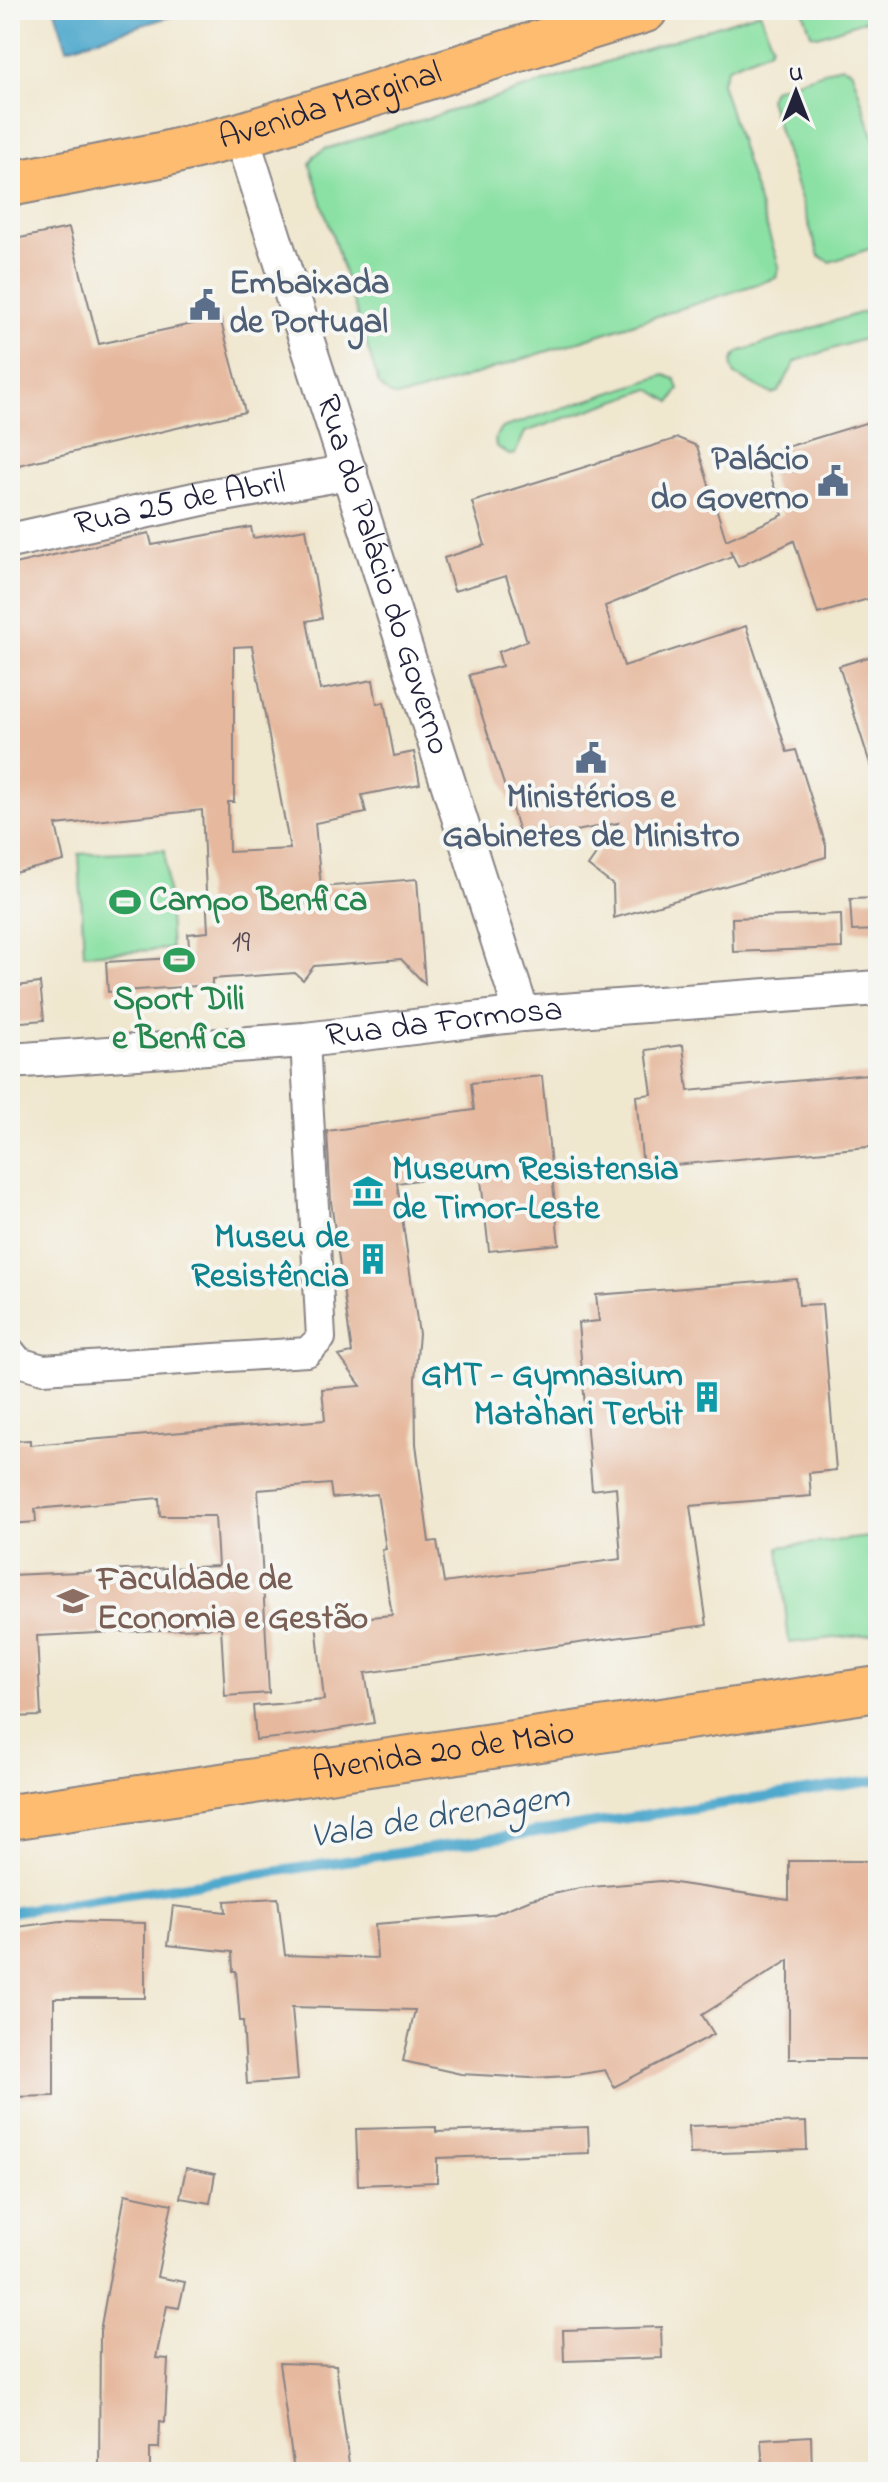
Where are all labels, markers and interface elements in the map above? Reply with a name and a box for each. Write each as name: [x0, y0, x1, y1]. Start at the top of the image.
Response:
street label: Avenida Marginal: [214, 49, 448, 164]
north arrow: [756, 52, 836, 132]
text: U: [789, 59, 803, 91]
place label: Embaixada de Portugal: [229, 260, 389, 350]
public building icon: Embaixada de Portugal: [188, 288, 222, 322]
street label: Rua do Palácio do Governo: [301, 389, 463, 761]
place label: Palácio do Governo: [650, 436, 809, 525]
street label: Rua 25 de Abril: [70, 459, 289, 551]
public building icon: Palácio do Governo: [816, 464, 850, 498]
public building icon: Ministérios e Gabinetes de Ministro: [574, 741, 608, 775]
place label: Ministérios e Gabinetes de Ministro: [442, 774, 740, 863]
place label: Campo Benfica: [149, 877, 367, 927]
sports icon: Campo Benfica: [108, 885, 142, 919]
house number: 19: [232, 922, 250, 966]
sports icon: Sport Dili e Benfica: [162, 943, 196, 977]
place label: Sport Dili e Benfica: [112, 976, 246, 1065]
street label: Rua da Formosa: [323, 986, 564, 1062]
place label: Museum Resistensia de Timor-Leste: [392, 1146, 679, 1235]
museum icon: Museum Resistensia de Timor-Leste: [351, 1174, 385, 1208]
place label: Museu de Resistência: [191, 1214, 350, 1303]
building icon: Museu de Resistência: [356, 1242, 390, 1276]
place label: GMT - Gymnasium Matahari Terbit: [421, 1352, 684, 1441]
building icon: GMT - Gymnasium Matahari Terbit: [690, 1380, 724, 1414]
place label: Faculdade de Economia e Gestão: [95, 1556, 368, 1645]
school or university icon: Faculdade de Economia e Gestão: [56, 1584, 90, 1618]
street label: Avenida 20 de Maio: [309, 1709, 578, 1797]
water label: Vala de drenagem: [307, 1771, 574, 1865]

